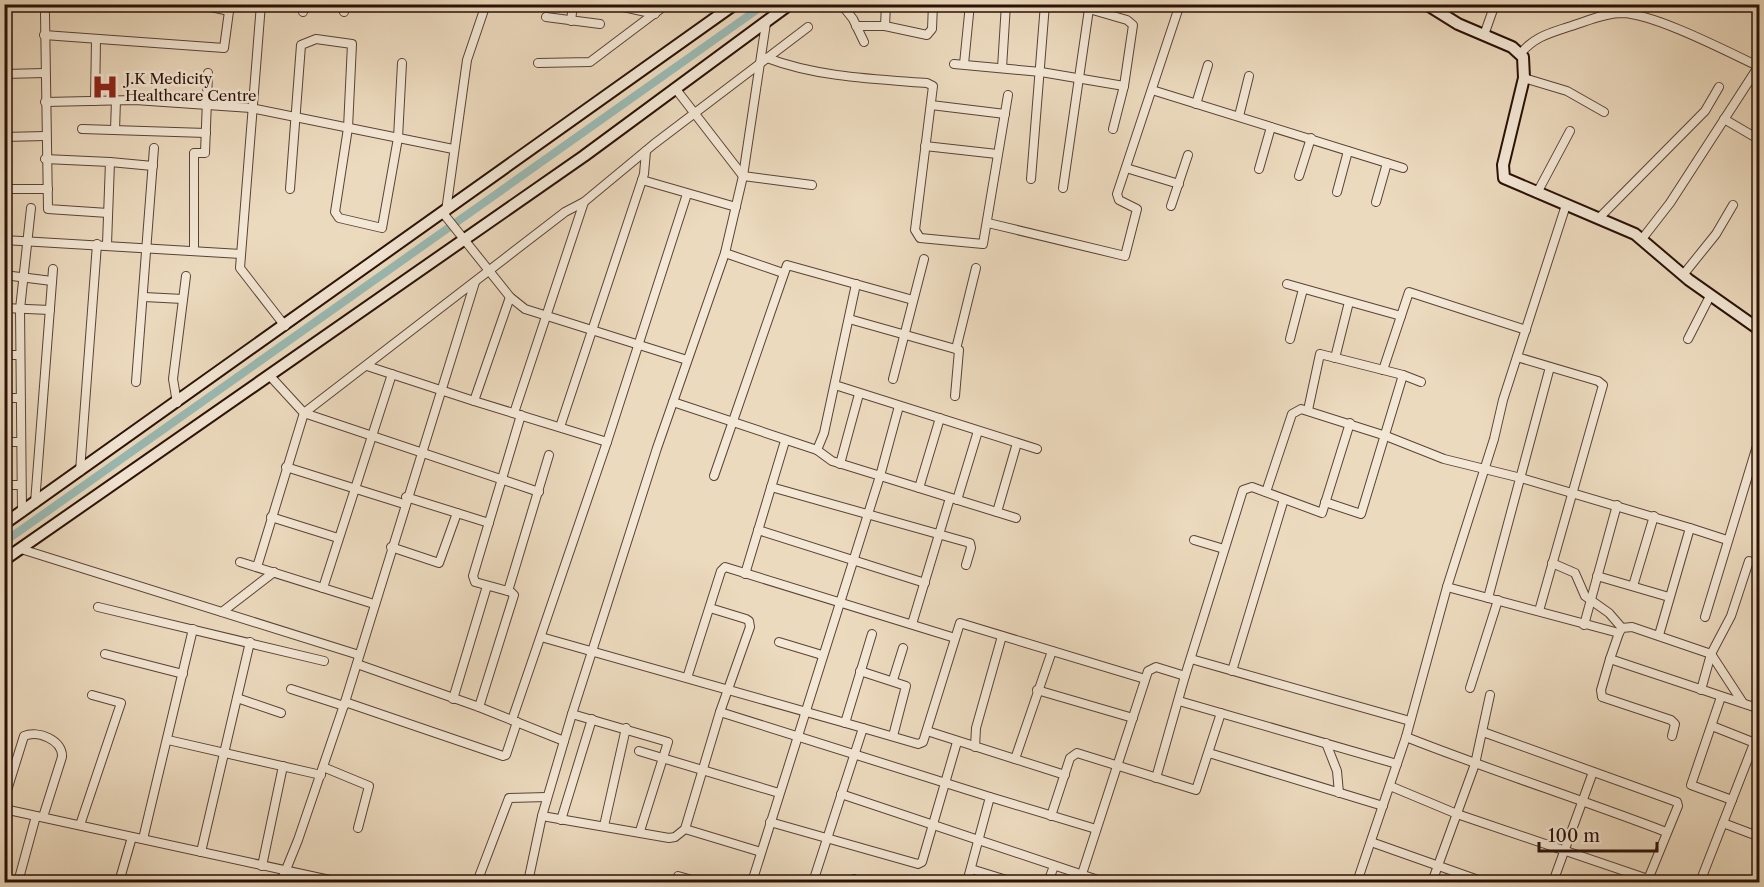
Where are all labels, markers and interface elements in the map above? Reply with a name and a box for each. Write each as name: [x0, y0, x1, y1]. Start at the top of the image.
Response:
place label: J.K Medicity Healthcare Centre: [123, 69, 256, 105]
hospital icon: J.K Medicity Healthcare Centre: [90, 72, 120, 102]
scale bar: [1539, 815, 1658, 853]
text: 100 m: [1548, 825, 1600, 847]

